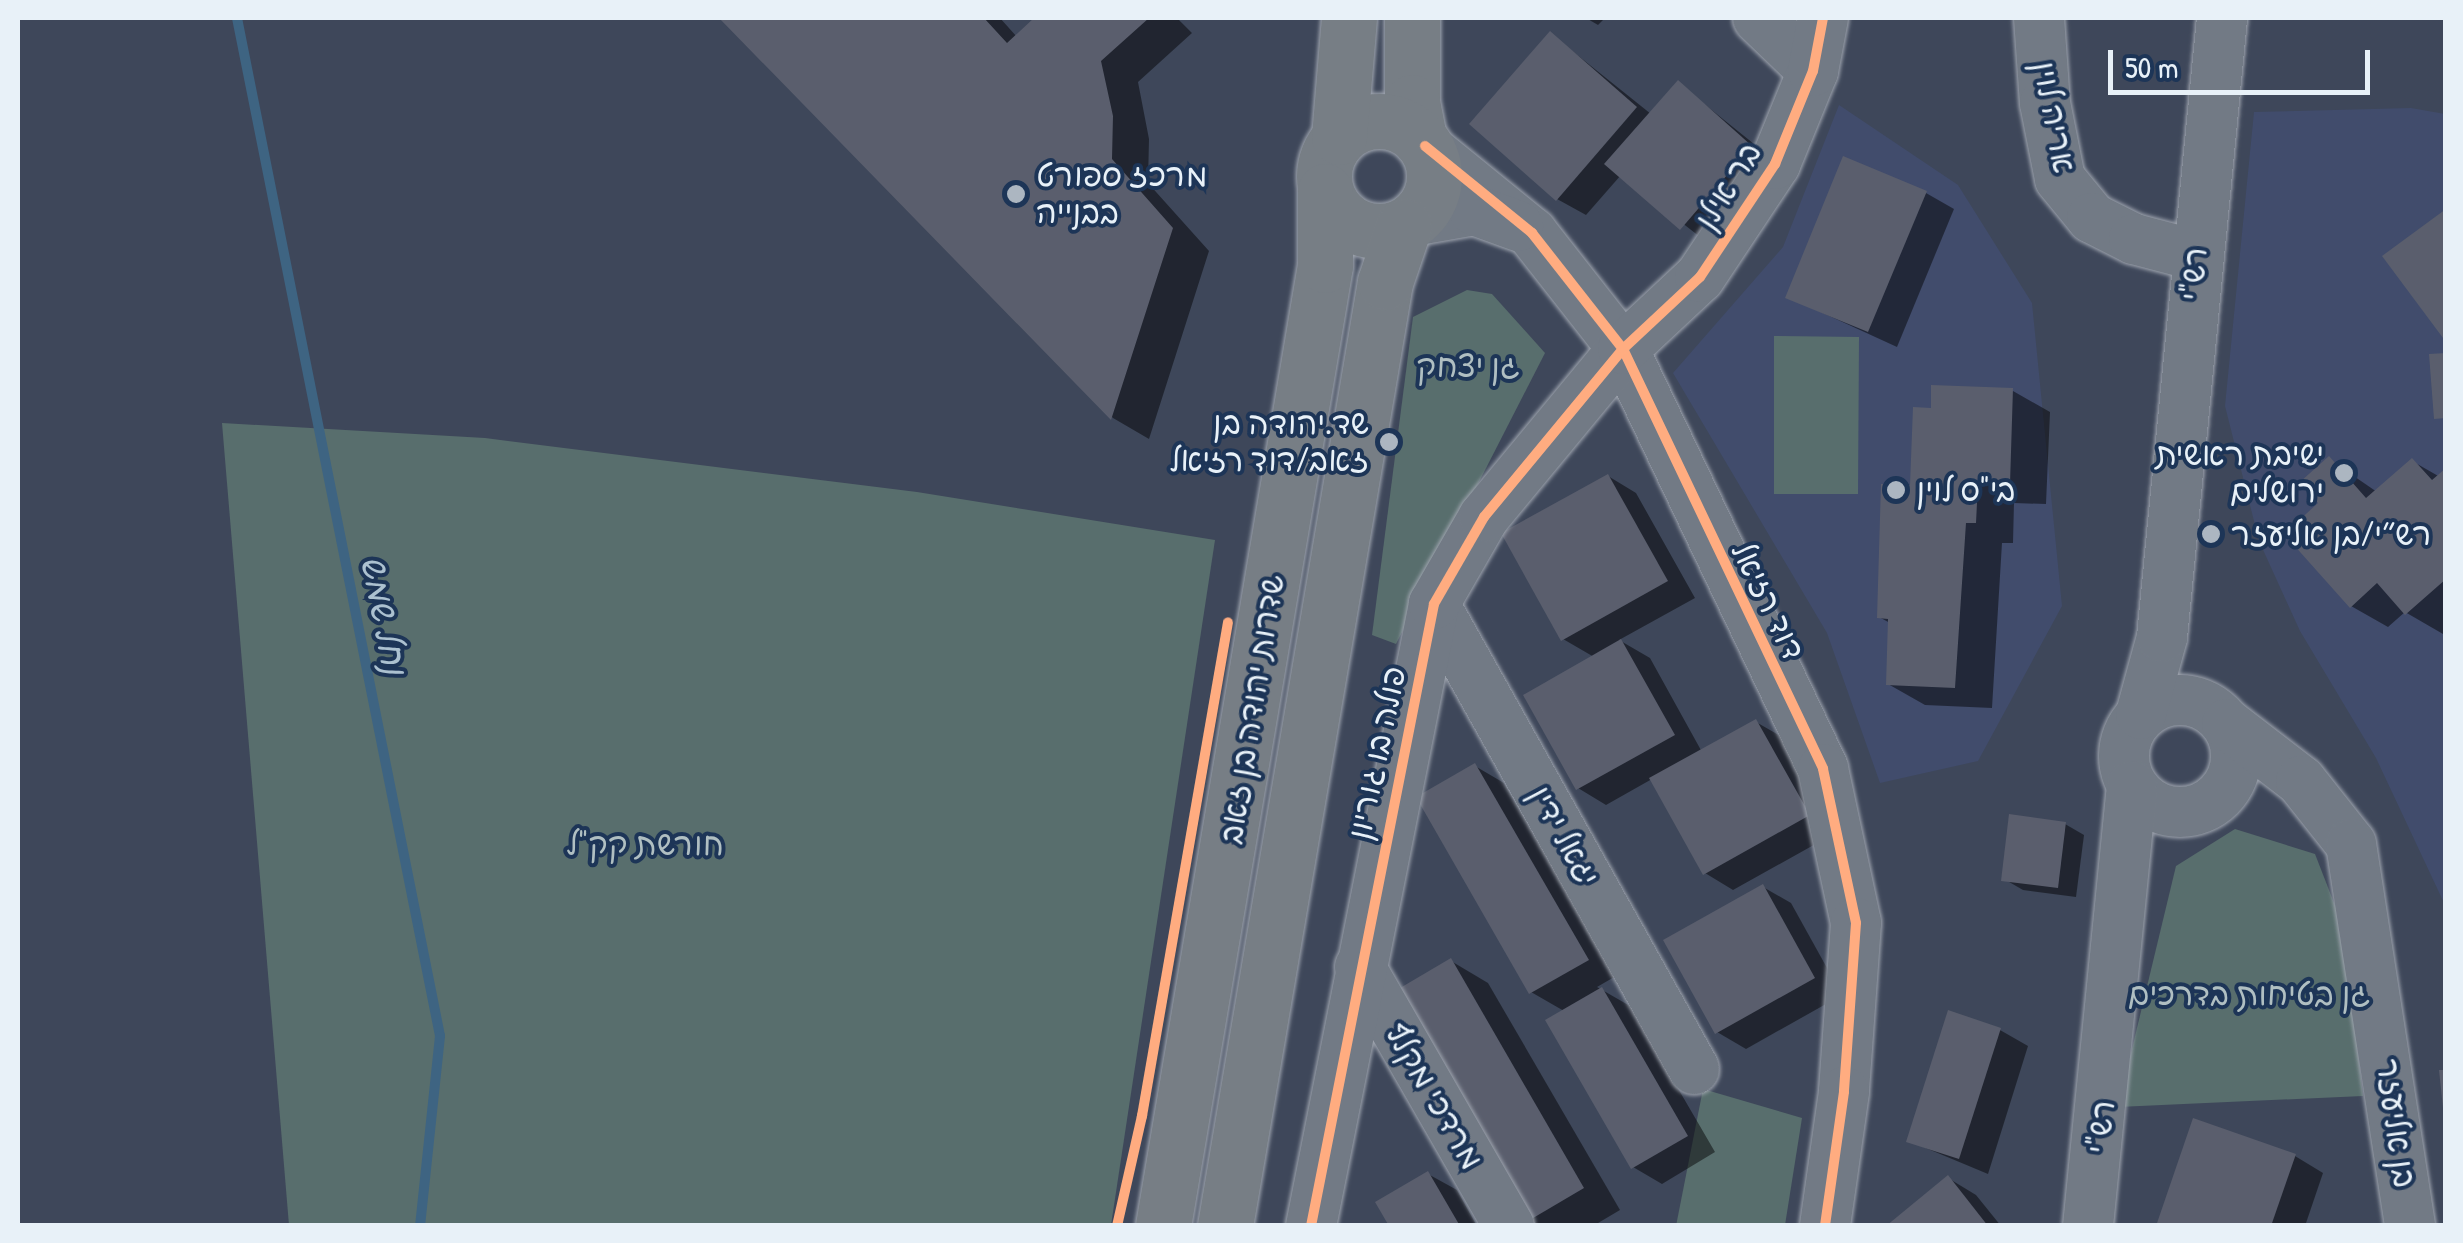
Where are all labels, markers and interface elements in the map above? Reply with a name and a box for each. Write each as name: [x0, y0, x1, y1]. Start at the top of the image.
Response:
scale bar: [2113, 30, 2376, 92]
text: 50 m: [2125, 47, 2178, 87]
street label: אריה לוין: [2024, 58, 2084, 176]
street label: בר אילן: [1686, 135, 1770, 237]
place label: מרכז ספורט בבנייה: [1036, 157, 1208, 232]
marker: מרכז ספורט בבנייה: [1005, 183, 1027, 205]
street label: רש"י: [2173, 246, 2215, 302]
park label: גן יצחק: [1416, 347, 1520, 385]
place label: שד.יהודה בן זאב/דוד רזיאל: [1169, 405, 1369, 480]
marker: שד.יהודה בן זאב/דוד רזיאל: [1378, 431, 1400, 453]
place label: ישיבת ראשית ירושלים: [2156, 436, 2324, 511]
marker: ישיבת ראשית ירושלים: [2333, 462, 2355, 484]
place label: בי"ס לוין: [1916, 471, 2015, 509]
marker: בי"ס לוין: [1885, 479, 1907, 501]
place label: רש״י/בן אליעזר: [2231, 515, 2431, 553]
marker: רש״י/בן אליעזר: [2200, 523, 2222, 545]
street label: דוד רזיאל: [1723, 536, 1813, 666]
water label: נחל שמש: [352, 552, 416, 678]
street label: שדרות יהודה בן זאב: [1212, 572, 1292, 846]
street label: פולה בו גוריון: [1340, 663, 1414, 843]
street label: יגאל ידין: [1521, 779, 1607, 893]
park label: חורשת קק"ל: [566, 825, 724, 863]
park label: גן בטיחות בדרכים: [2128, 975, 2370, 1013]
street label: מרדכי מקלף: [1377, 1016, 1491, 1176]
street label: בן אליעזר: [2368, 1056, 2424, 1190]
street label: רש"י: [2079, 1098, 2123, 1156]

